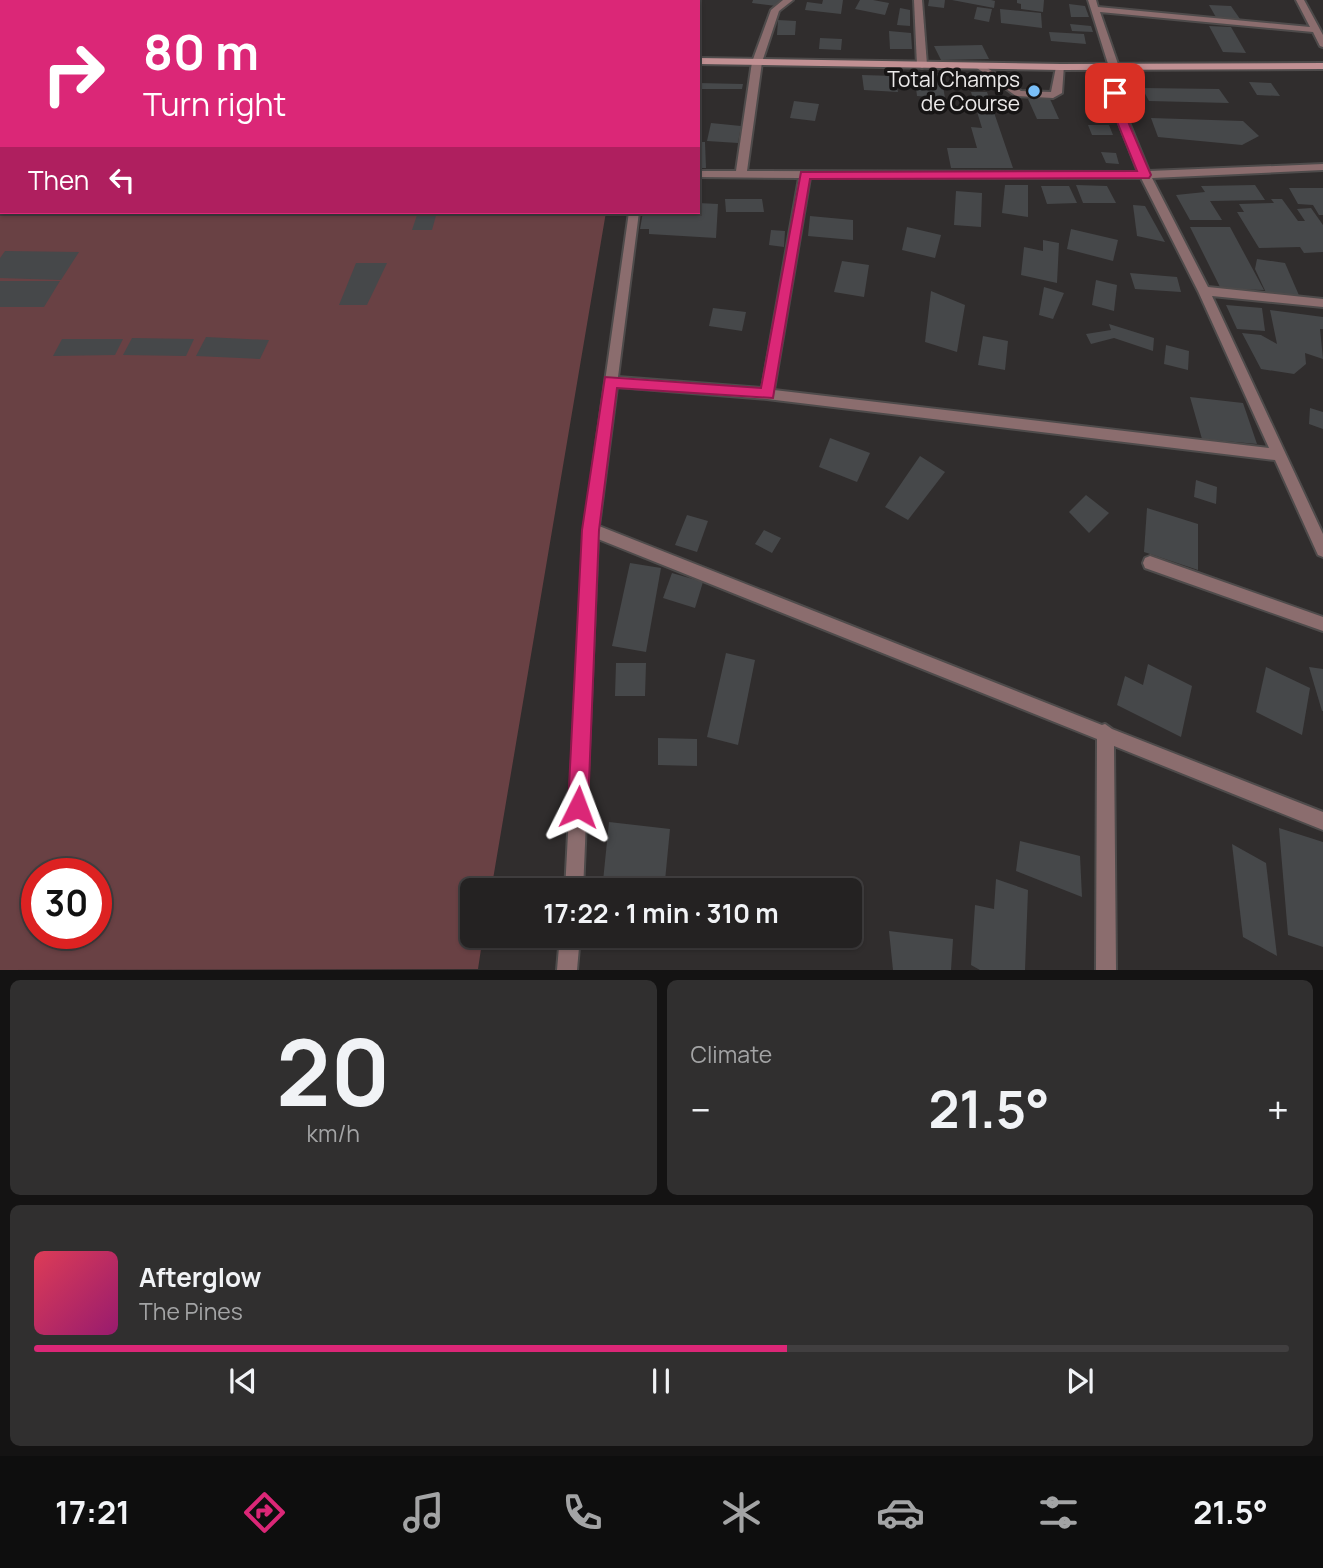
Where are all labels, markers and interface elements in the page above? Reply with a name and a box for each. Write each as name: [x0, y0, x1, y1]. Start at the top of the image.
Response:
text: 80 m: [143, 18, 259, 85]
icon: right: [28, 28, 119, 119]
pin: [1085, 63, 1145, 123]
place label: Total Champs de Course: [887, 65, 1020, 117]
icon: arrive: [1096, 74, 1134, 112]
text: Turn right: [143, 82, 286, 126]
marker: Total Champs de Course: [1026, 83, 1042, 99]
icon: left: [103, 161, 141, 199]
text: Then: [28, 162, 89, 198]
position arrow: [541, 770, 615, 844]
speed limit sign: 30: [21, 858, 112, 949]
text: 17:22 · 1 min · 310 m: [543, 895, 779, 931]
text: 20: [276, 1009, 390, 1133]
text: Climate: [691, 1038, 772, 1070]
text: 21.5°: [928, 1073, 1050, 1144]
text: −: [691, 1083, 711, 1135]
text: +: [1267, 1083, 1289, 1135]
text: km/h: [307, 1117, 360, 1149]
text: Afterglow: [139, 1259, 261, 1295]
text: The Pines: [139, 1295, 243, 1327]
icon: previous: [224, 1362, 262, 1400]
icon: pause: [642, 1362, 680, 1400]
icon: next: [1061, 1362, 1099, 1400]
icon: directions: [240, 1488, 289, 1537]
icon: music: [399, 1488, 448, 1537]
icon: phone: [558, 1488, 607, 1537]
icon: climate: [717, 1488, 766, 1537]
icon: car: [876, 1488, 925, 1537]
icon: filters: [1034, 1488, 1083, 1537]
text: 17:21: [55, 1490, 130, 1534]
text: 21.5°: [1193, 1490, 1268, 1534]

